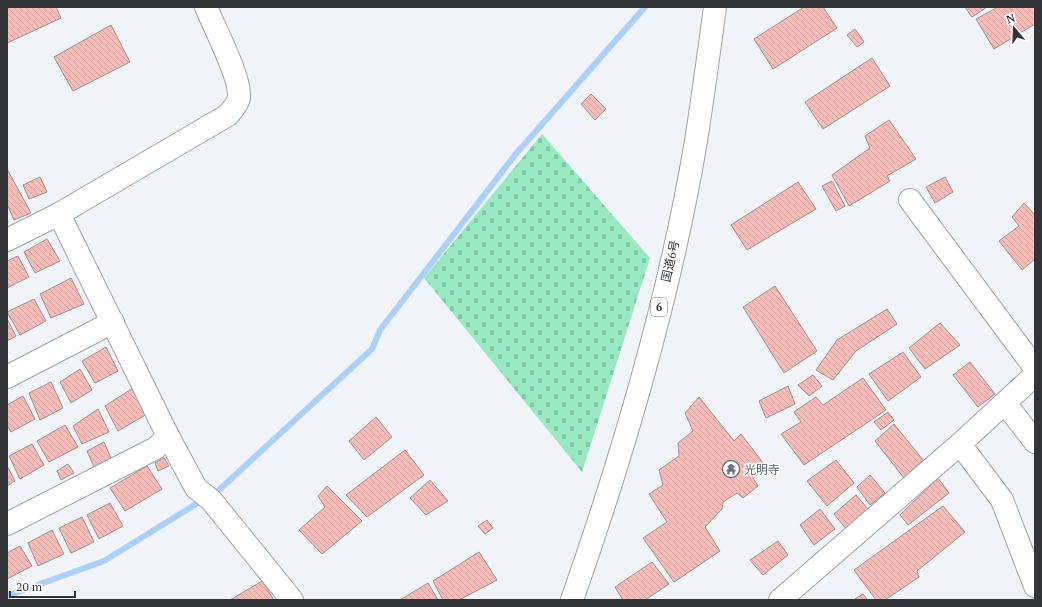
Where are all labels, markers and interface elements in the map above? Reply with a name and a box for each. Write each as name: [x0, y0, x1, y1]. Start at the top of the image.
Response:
north arrow: [994, 8, 1034, 48]
text: N: [1005, 10, 1018, 27]
street label: 国道6号: [658, 239, 682, 283]
road number: 6: [651, 298, 667, 316]
temple icon: 光明寺: [721, 459, 741, 479]
place label: 光明寺: [744, 462, 780, 477]
scale bar: [10, 573, 75, 599]
text: 20 m: [16, 579, 43, 594]

